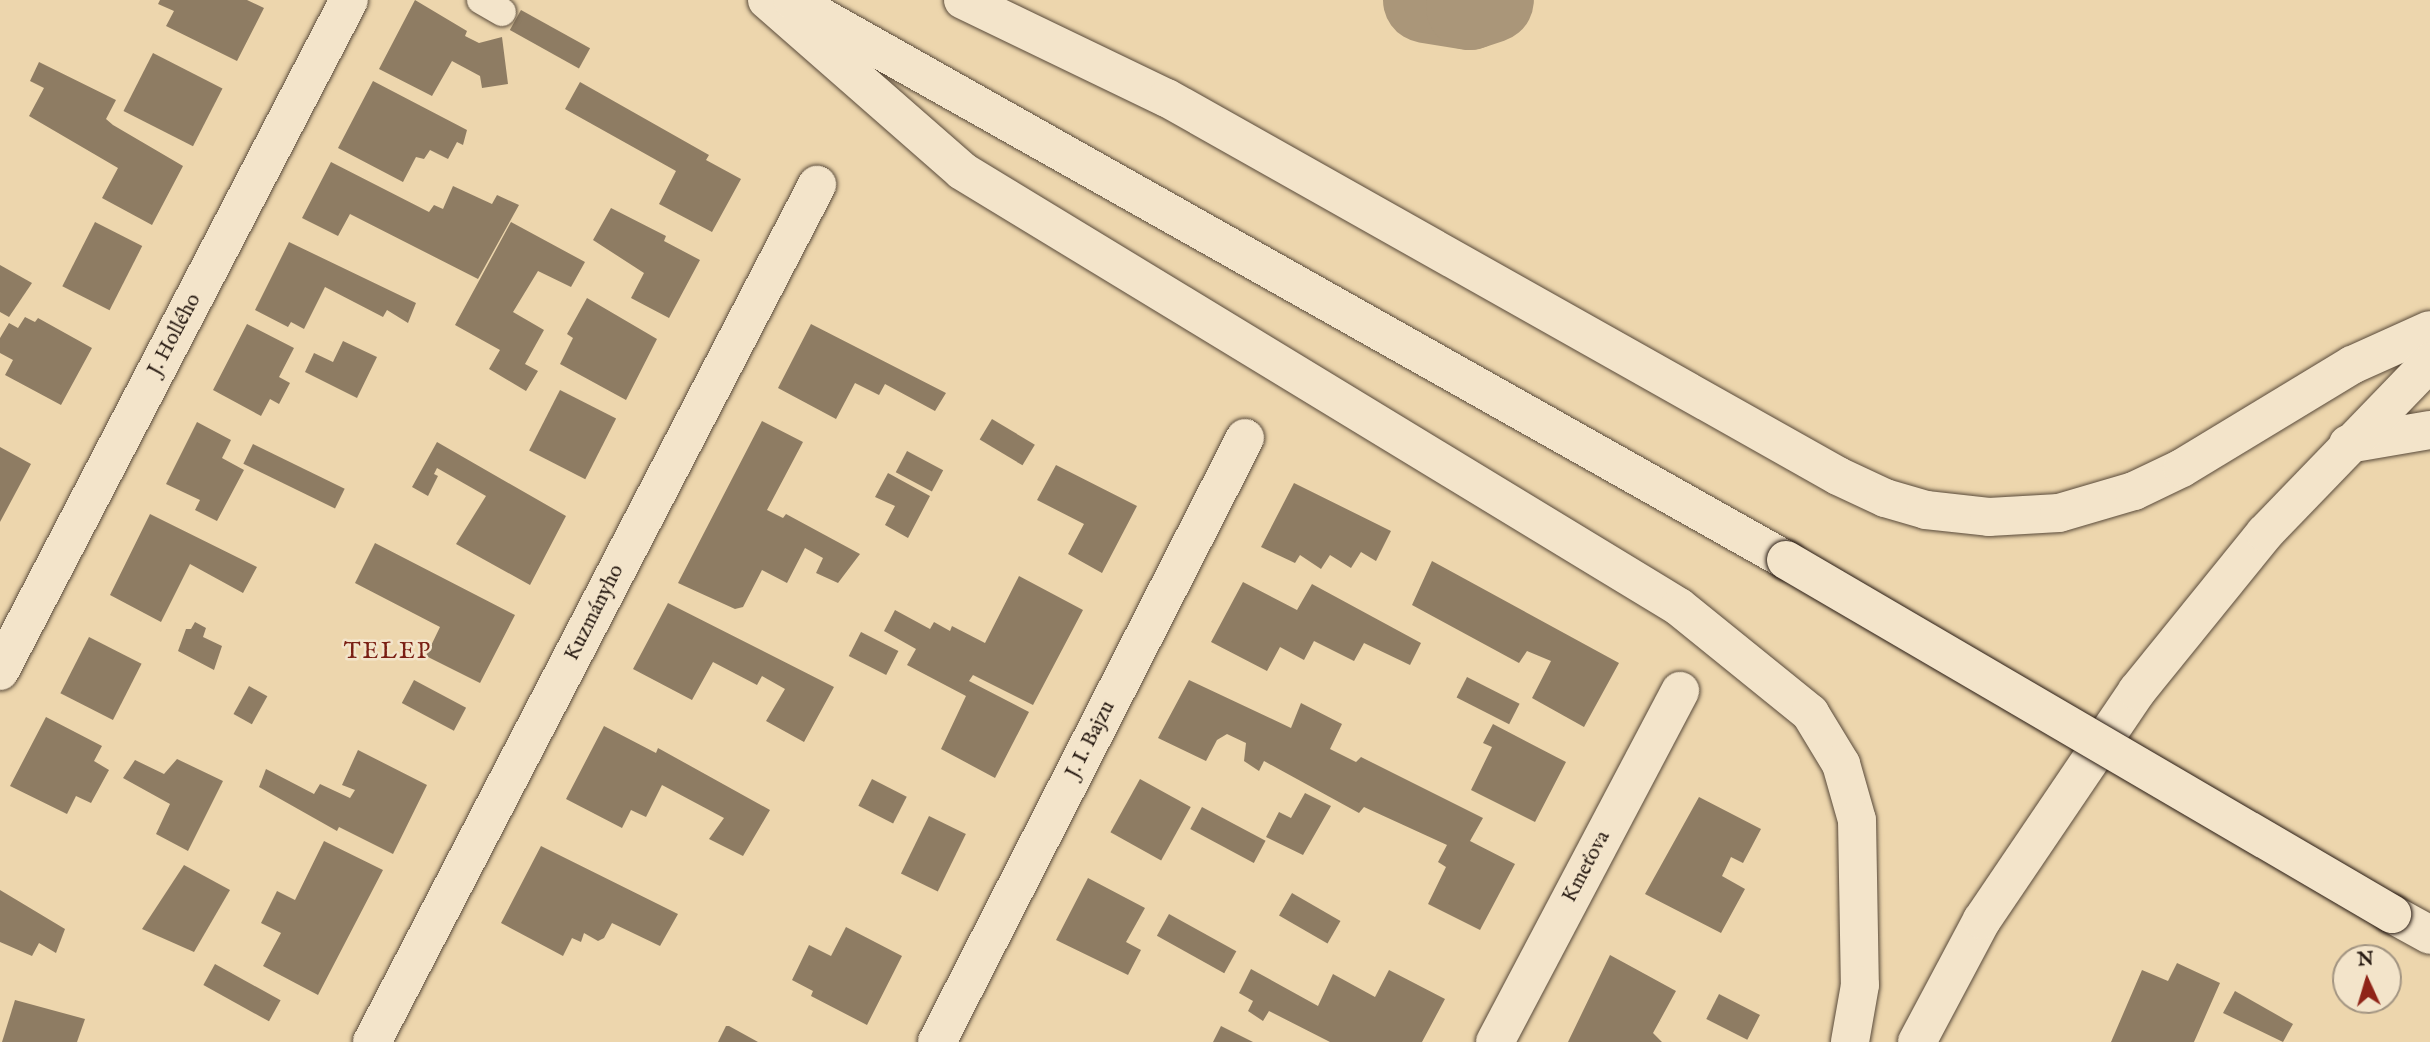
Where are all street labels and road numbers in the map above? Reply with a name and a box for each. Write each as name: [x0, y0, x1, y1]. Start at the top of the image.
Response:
street label: J. Hollého: [143, 290, 207, 380]
street label: Kuzmányho: [560, 561, 630, 665]
street label: J. I. Bajzu: [1061, 697, 1121, 783]
street label: Kmeťova: [1558, 827, 1616, 907]

